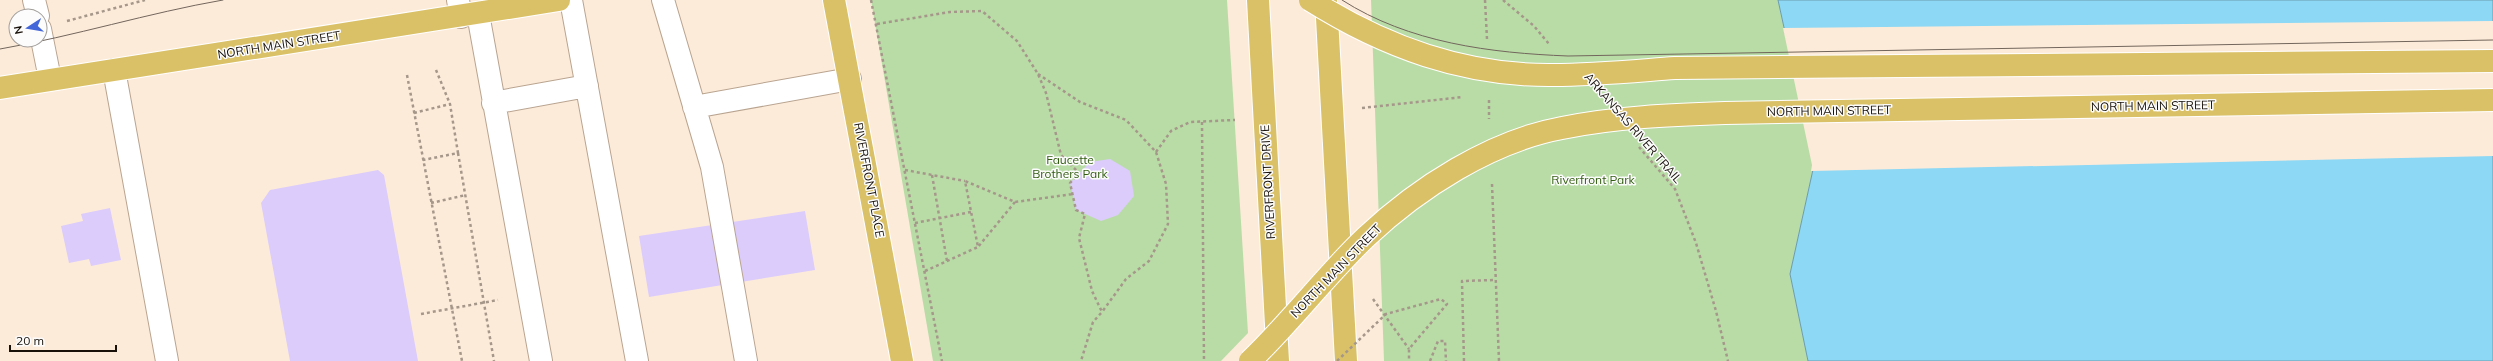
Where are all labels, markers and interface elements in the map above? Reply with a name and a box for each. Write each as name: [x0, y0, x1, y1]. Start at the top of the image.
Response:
north arrow: [8, 8, 48, 48]
text: N: [11, 25, 26, 36]
street label: NORTH MAIN STREET: [216, 27, 342, 62]
street label: ARKANSAS RIVER TRAIL: [1581, 69, 1686, 186]
street label: NORTH MAIN STREET: [2091, 97, 2216, 114]
street label: NORTH MAIN STREET: [1767, 102, 1892, 119]
street label: RIVERFRONT PLACE: [851, 121, 888, 239]
street label: RIVERFRONT DRIVE: [1257, 124, 1278, 240]
park label: Faucette Brothers Park: [1032, 152, 1109, 181]
park label: Riverfront Park: [1551, 172, 1636, 187]
street label: NORTH MAIN STREET: [1287, 220, 1385, 321]
scale bar: [10, 327, 116, 353]
text: 20 m: [16, 333, 44, 348]

